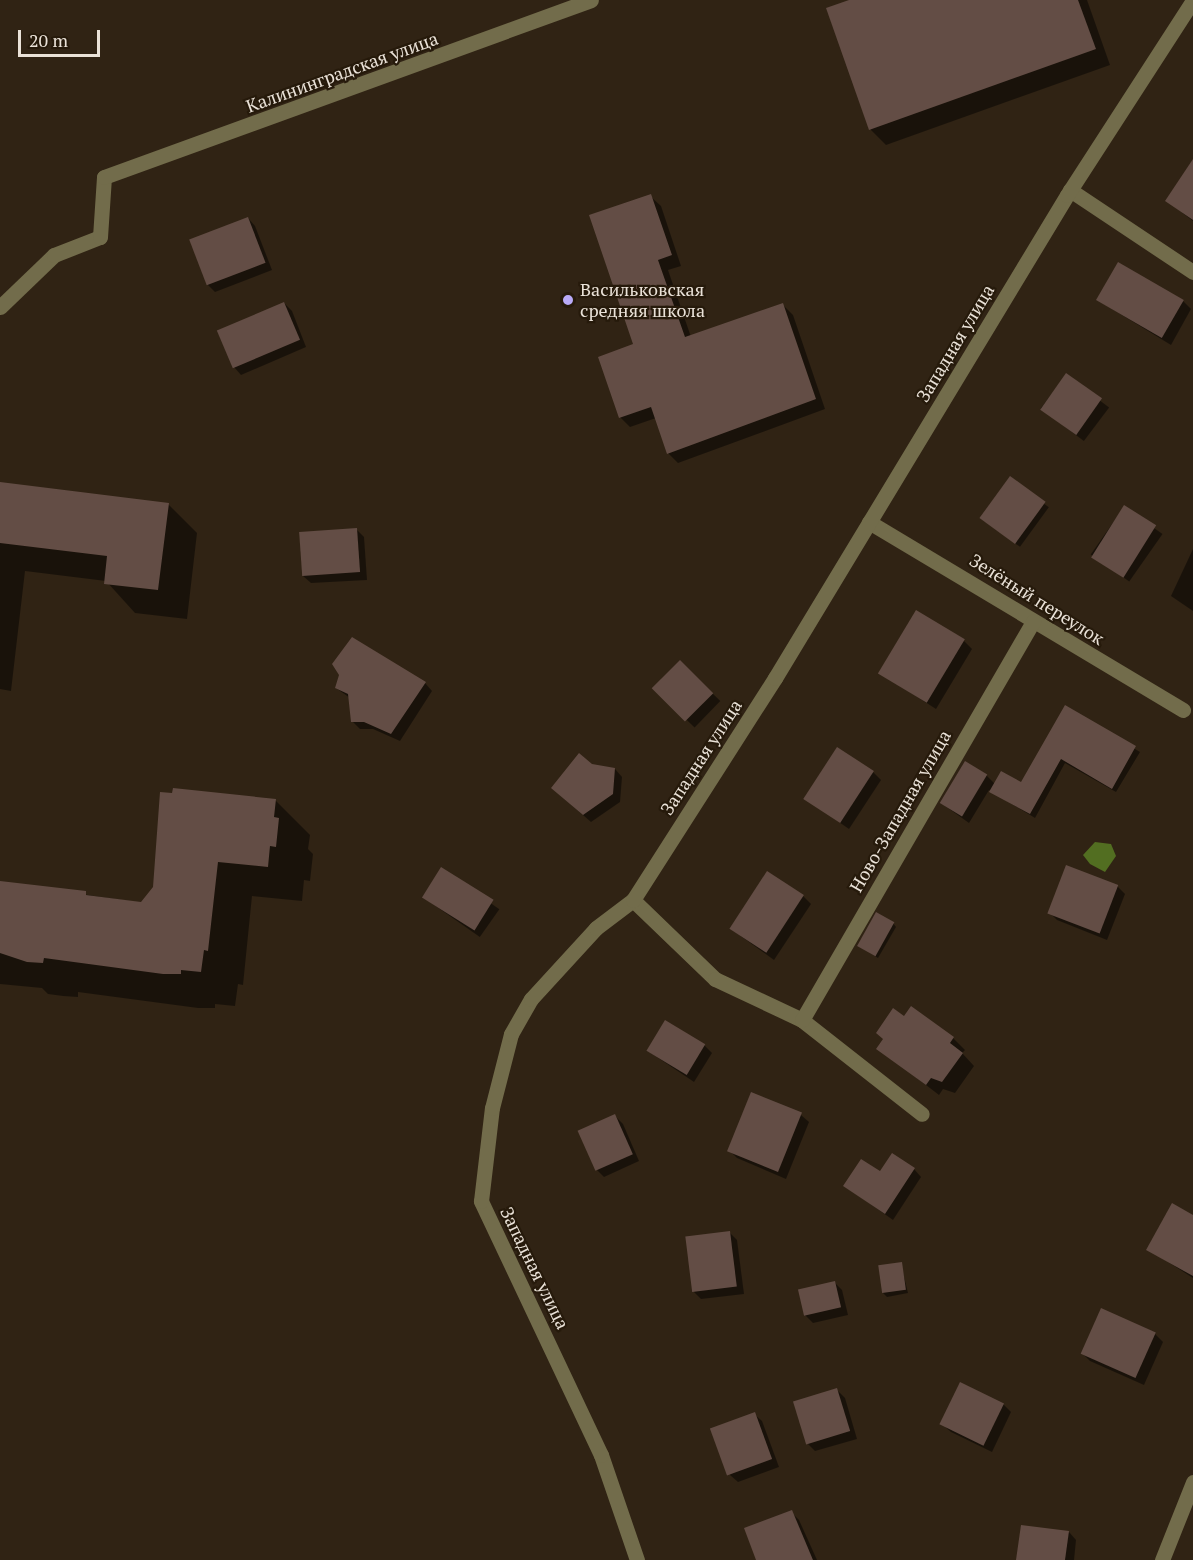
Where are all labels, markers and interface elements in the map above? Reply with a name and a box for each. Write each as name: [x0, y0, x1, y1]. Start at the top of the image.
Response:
scale bar: [21, 18, 104, 56]
street label: Калининградская улица: [243, 27, 441, 117]
text: 20 m: [29, 28, 68, 52]
place label: Васильковская средняя школа: [580, 279, 705, 322]
street label: Западная улица: [911, 280, 999, 406]
marker: Васильковская средняя школа: [561, 293, 575, 307]
street label: Зелёный переулок: [966, 549, 1108, 649]
street label: Западная улица: [656, 695, 746, 819]
street label: Ново-Западная улица: [845, 726, 955, 896]
street label: Западная улица: [496, 1203, 574, 1333]

